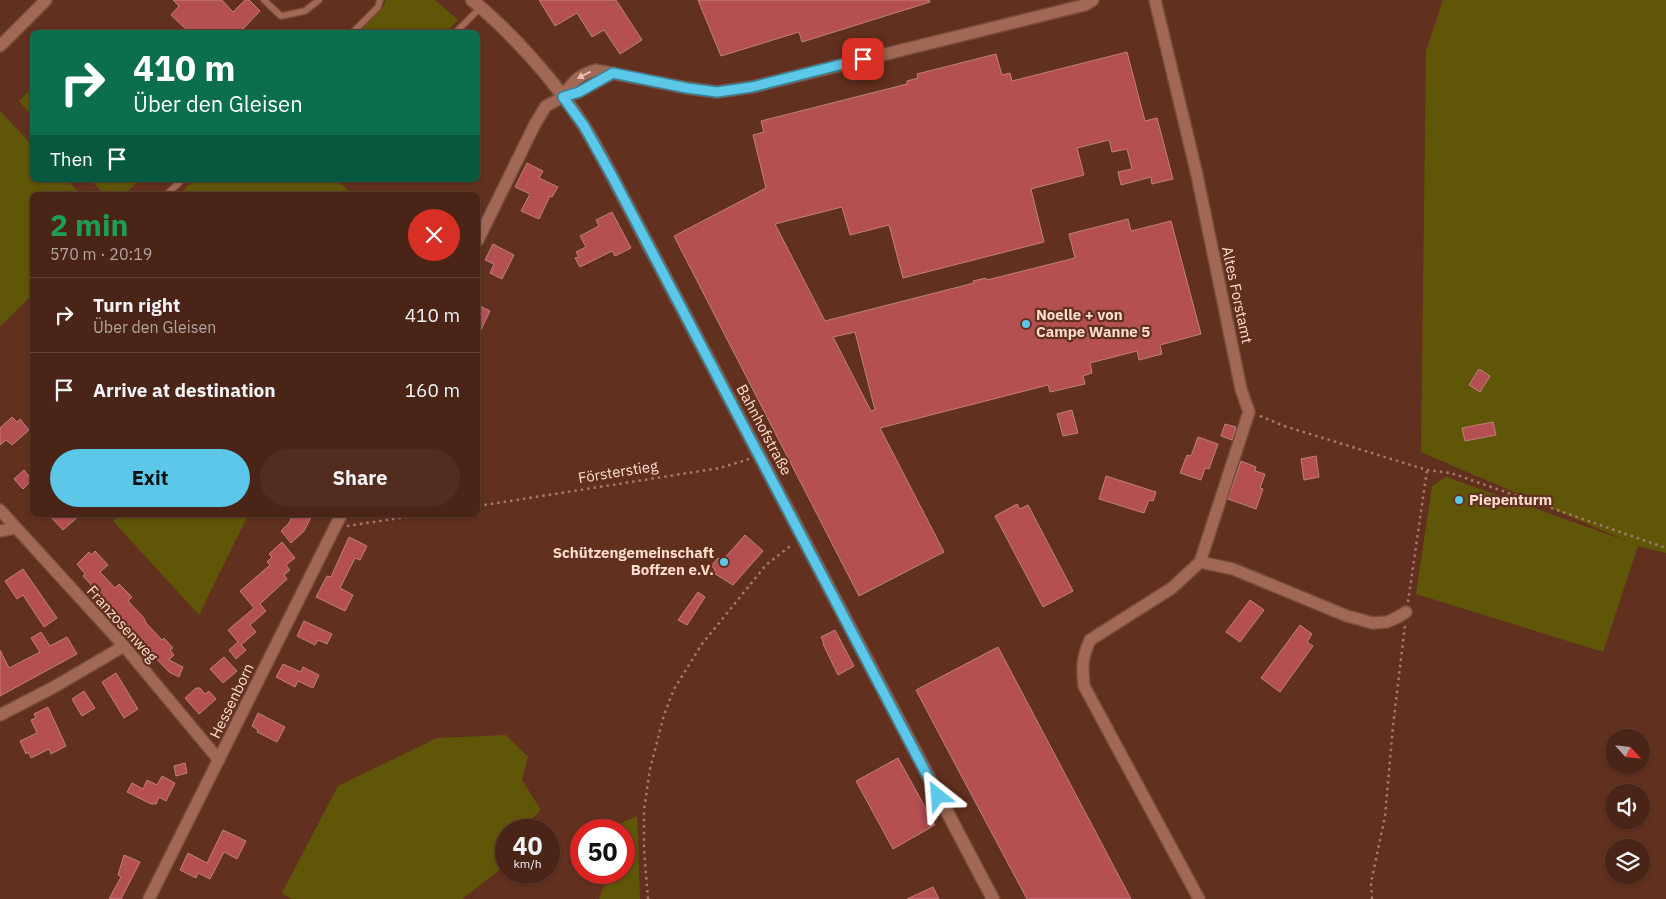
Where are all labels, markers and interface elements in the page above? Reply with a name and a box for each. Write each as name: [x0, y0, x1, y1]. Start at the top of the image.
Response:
pin: [842, 38, 884, 80]
text: 410 m: [133, 45, 236, 91]
icon: arrive: [849, 45, 877, 73]
icon: right: [50, 50, 115, 115]
one-way arrow: [576, 71, 591, 79]
text: Über den Gleisen: [133, 89, 303, 118]
icon: arrive: [103, 145, 131, 173]
text: Then: [50, 147, 93, 171]
text: 2 min: [50, 205, 128, 244]
button: close: [408, 209, 460, 261]
text: 570 m · 20:19: [50, 244, 152, 264]
street label: Altes Forstamt: [1218, 245, 1257, 345]
text: Turn right: [93, 293, 180, 317]
icon: right: [50, 301, 78, 329]
text: 410 m: [405, 303, 460, 327]
place label: Noelle + von Campe Wanne 5: [1036, 305, 1150, 341]
text: Über den Gleisen: [93, 317, 216, 337]
marker: Noelle + von Campe Wanne 5: [1020, 318, 1032, 330]
icon: arrive: [50, 376, 78, 404]
text: Arrive at destination: [93, 378, 276, 402]
text: 160 m: [405, 378, 460, 402]
street label: Bahnhofstraße: [733, 381, 796, 479]
button: Exit: [50, 449, 250, 507]
button: Share: [260, 449, 460, 507]
street label: Försterstieg: [577, 456, 659, 487]
place label: Piepenturm: [1469, 490, 1552, 509]
marker: Piepenturm: [1453, 494, 1465, 506]
place label: Schützengemeinschaft Boffzen e.V.: [553, 543, 714, 579]
marker: Schützengemeinschaft Boffzen e.V.: [718, 556, 730, 568]
street label: Franzosenweg: [83, 581, 162, 666]
street label: Hessenborn: [205, 660, 258, 741]
north arrow: [1605, 729, 1650, 774]
map controls: [1605, 729, 1650, 884]
position arrow: [911, 769, 963, 821]
button: sound: [1605, 784, 1650, 829]
speed limit sign: 50: [570, 819, 635, 884]
text: 40: [512, 829, 543, 862]
button: layers: [1605, 839, 1650, 884]
text: km/h: [513, 856, 542, 871]

